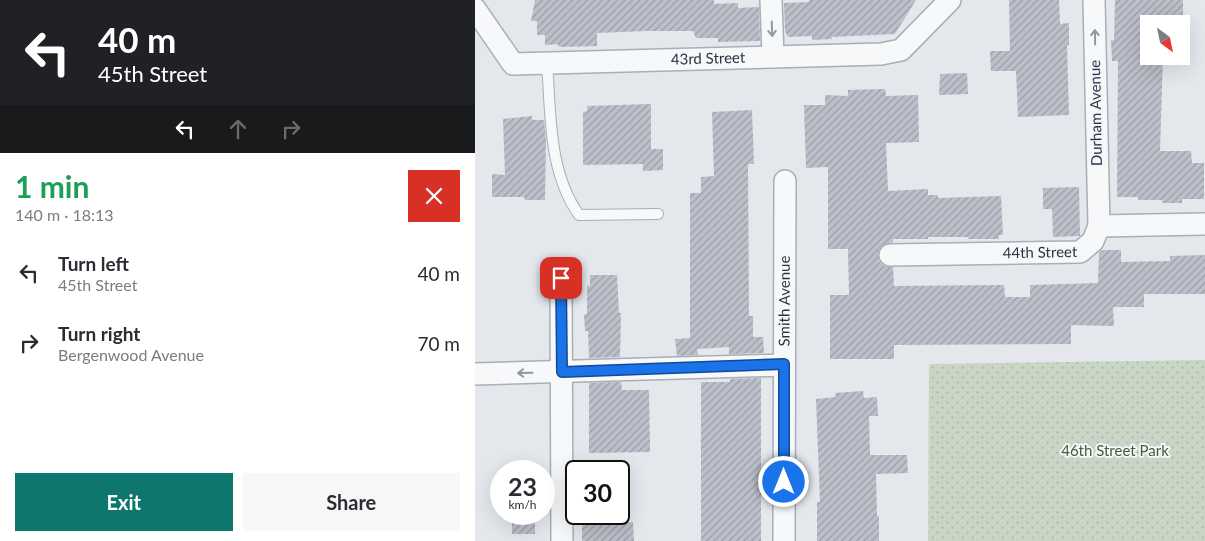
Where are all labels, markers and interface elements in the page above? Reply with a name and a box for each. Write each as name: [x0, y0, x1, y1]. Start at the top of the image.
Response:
north arrow: [1140, 15, 1190, 65]
map controls: [1140, 15, 1190, 65]
text: 40 m: [98, 18, 176, 60]
icon: left: [15, 20, 80, 85]
one-way arrow: [767, 20, 777, 36]
one-way arrow: [1090, 29, 1099, 45]
street label: 43rd Street: [671, 48, 746, 68]
text: 45th Street: [98, 60, 207, 87]
street label: Durham Avenue: [1085, 60, 1105, 166]
icon: left: [171, 115, 199, 143]
icon: ahead: [224, 115, 252, 143]
icon: right: [277, 115, 305, 143]
text: 1 min: [15, 168, 89, 204]
button: close: [408, 170, 460, 222]
text: 140 m · 18:13: [15, 205, 114, 224]
street label: 44th Street: [1003, 242, 1078, 261]
text: Turn left: [58, 252, 129, 275]
street label: Smith Avenue: [775, 256, 793, 346]
pin: [540, 257, 582, 299]
icon: left: [15, 259, 43, 287]
text: 40 m: [417, 262, 460, 285]
icon: arrive: [547, 264, 575, 292]
text: 45th Street: [58, 275, 137, 294]
text: Turn right: [58, 322, 140, 345]
icon: right: [15, 329, 43, 357]
text: 70 m: [417, 332, 460, 355]
text: Bergenwood Avenue: [58, 345, 204, 364]
one-way arrow: [517, 368, 533, 377]
park label: 46th Street Park: [1061, 441, 1169, 459]
position arrow: [757, 455, 809, 507]
speed limit sign: 30: [565, 460, 630, 525]
text: 23: [508, 471, 537, 501]
button: Exit: [15, 473, 233, 531]
button: Share: [243, 473, 460, 531]
text: km/h: [508, 497, 537, 512]

